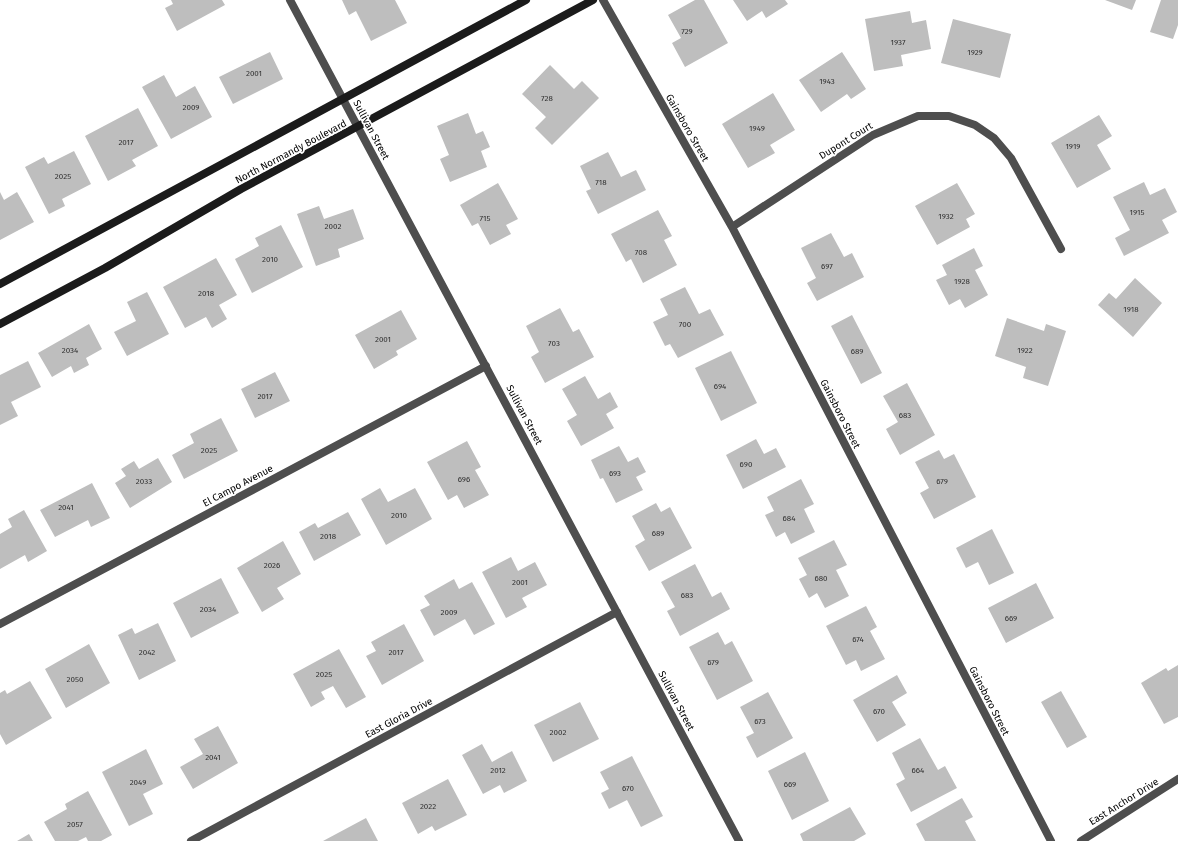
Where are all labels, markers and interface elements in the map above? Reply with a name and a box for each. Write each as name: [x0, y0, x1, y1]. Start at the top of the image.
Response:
house number: 729: [681, 27, 693, 36]
house number: 1937: [890, 38, 906, 47]
house number: 1929: [967, 48, 983, 57]
house number: 2001: [246, 69, 262, 78]
house number: 1943: [819, 77, 835, 86]
street label: Gainsboro Street: [663, 92, 711, 164]
house number: 728: [541, 94, 553, 103]
street label: Sullivan Street: [350, 98, 392, 162]
house number: 2009: [182, 103, 200, 112]
street label: North Normandy Boulevard: [233, 118, 349, 186]
street label: Dupont Court: [817, 120, 875, 162]
house number: 1949: [749, 124, 765, 133]
house number: 2017: [118, 138, 134, 147]
house number: 1919: [1065, 142, 1081, 151]
house number: 2025: [55, 172, 71, 181]
house number: 718: [595, 178, 607, 187]
house number: 1915: [1130, 208, 1144, 217]
house number: 1932: [938, 212, 954, 221]
house number: 715: [480, 214, 490, 223]
house number: 2002: [325, 222, 341, 231]
house number: 708: [635, 248, 648, 257]
house number: 2010: [262, 255, 279, 264]
house number: 697: [821, 262, 833, 271]
house number: 1928: [954, 277, 971, 286]
house number: 2018: [198, 289, 215, 298]
house number: 1918: [1123, 305, 1139, 314]
house number: 700: [679, 320, 692, 329]
house number: 2001: [375, 335, 391, 344]
house number: 703: [548, 339, 560, 348]
house number: 2034: [62, 346, 79, 355]
house number: 1922: [1017, 346, 1033, 355]
house number: 689: [851, 347, 863, 356]
street label: Gainsboro Street: [817, 377, 863, 451]
house number: 694: [714, 382, 727, 391]
street label: Sullivan Street: [503, 383, 545, 447]
house number: 2017: [257, 392, 273, 401]
house number: 683: [899, 411, 911, 420]
house number: 2025: [201, 446, 217, 455]
house number: 690: [740, 460, 753, 469]
street label: El Campo Avenue: [201, 462, 275, 510]
house number: 693: [609, 469, 621, 478]
house number: 696: [458, 475, 470, 484]
house number: 2033: [136, 477, 152, 486]
house number: 679: [936, 477, 948, 486]
house number: 2041: [58, 503, 74, 512]
house number: 2010: [391, 511, 408, 520]
house number: 684: [783, 514, 796, 523]
house number: 689: [652, 529, 664, 538]
house number: 2018: [320, 532, 337, 541]
house number: 2026: [264, 561, 280, 570]
house number: 680: [814, 574, 828, 583]
house number: 2001: [512, 578, 528, 587]
house number: 683: [681, 591, 693, 600]
house number: 2034: [200, 605, 217, 614]
house number: 2009: [440, 608, 458, 617]
house number: 669: [1005, 614, 1017, 623]
house number: 674: [852, 635, 865, 644]
house number: 2042: [139, 648, 155, 657]
house number: 2017: [388, 648, 404, 657]
house number: 679: [707, 658, 719, 667]
street label: Gainsboro Street: [966, 664, 1012, 738]
street label: Sullivan Street: [655, 669, 697, 733]
house number: 2025: [316, 670, 332, 679]
house number: 2050: [67, 675, 84, 684]
street label: East Gloria Drive: [363, 695, 435, 741]
house number: 670: [873, 707, 886, 716]
house number: 673: [754, 717, 766, 726]
house number: 2002: [550, 728, 566, 737]
house number: 2041: [205, 753, 221, 762]
house number: 2012: [490, 766, 506, 775]
house number: 664: [912, 766, 925, 775]
street label: East Anchor Drive: [1087, 776, 1161, 828]
house number: 2049: [130, 778, 146, 787]
house number: 669: [784, 780, 796, 789]
house number: 670: [622, 784, 635, 793]
house number: 2022: [420, 802, 436, 811]
house number: 2057: [67, 820, 83, 829]

